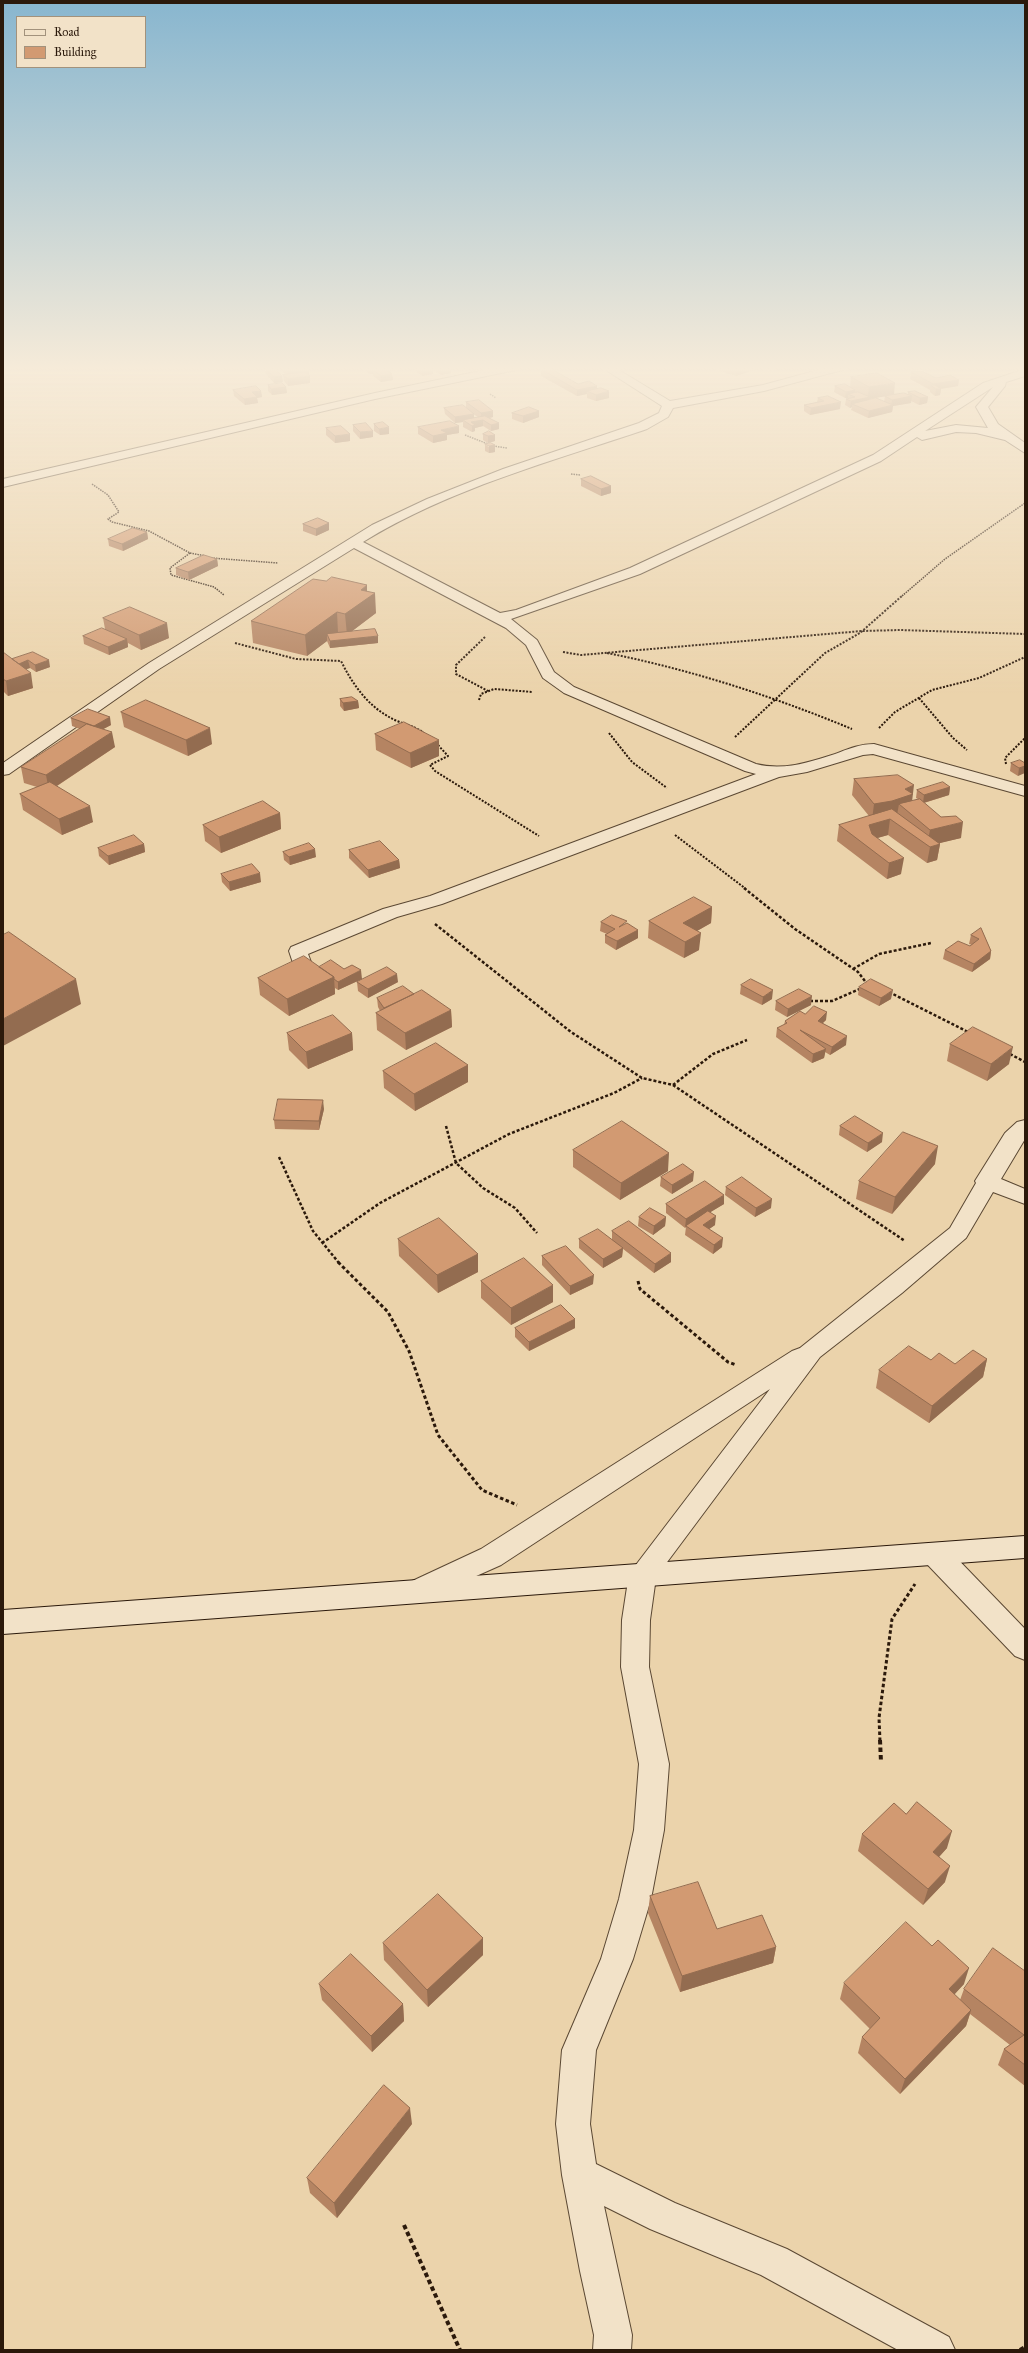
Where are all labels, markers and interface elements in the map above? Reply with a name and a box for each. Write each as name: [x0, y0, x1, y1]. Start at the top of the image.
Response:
legend: [16, 16, 146, 68]
text: Road: [54, 25, 80, 39]
text: Building: [54, 45, 96, 59]

